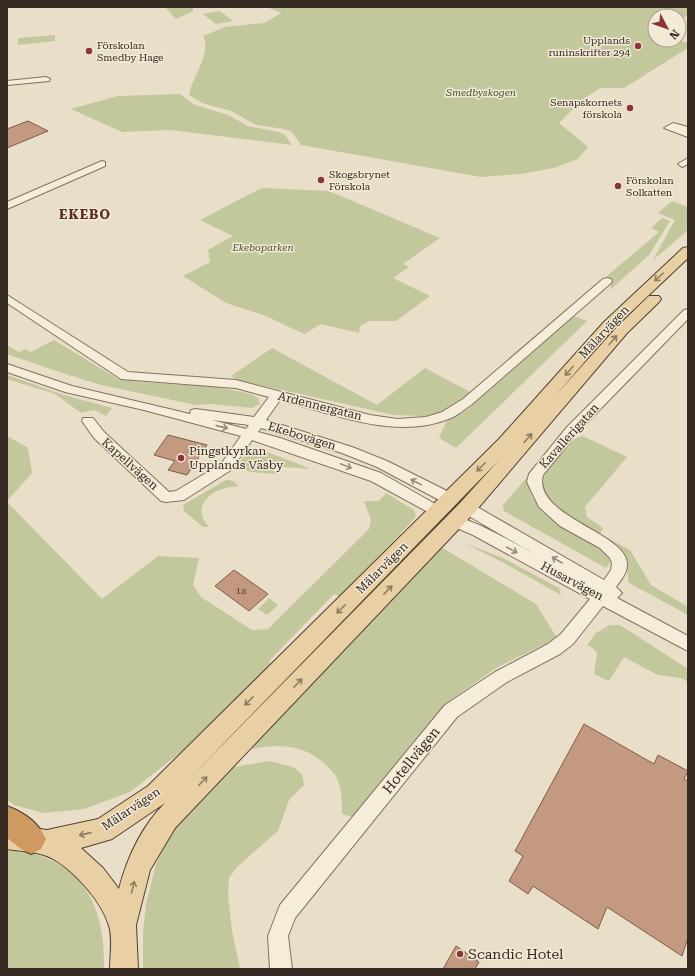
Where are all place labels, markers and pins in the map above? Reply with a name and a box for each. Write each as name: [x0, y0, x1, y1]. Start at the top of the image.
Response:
place label: Upplands runinskrifter 294: [549, 35, 630, 58]
place label: Förskolan Smedby Hage: [97, 40, 164, 63]
marker: Upplands runinskrifter 294: [633, 41, 643, 51]
marker: Förskolan Smedby Hage: [84, 46, 94, 56]
place label: Senapskornets förskola: [550, 97, 623, 120]
marker: Senapskornets förskola: [625, 103, 635, 113]
place label: Skogsbrynet Förskola: [329, 169, 390, 192]
marker: Skogsbrynet Förskola: [316, 175, 326, 185]
place label: Förskolan Solkatten: [626, 175, 674, 198]
marker: Förskolan Solkatten: [613, 181, 623, 191]
place label: Pingstkyrkan Upplands Väsby: [189, 444, 284, 472]
marker: Pingstkyrkan Upplands Väsby: [176, 453, 186, 463]
place label: Scandic Hotel: [468, 946, 564, 962]
marker: Scandic Hotel: [455, 949, 465, 959]

